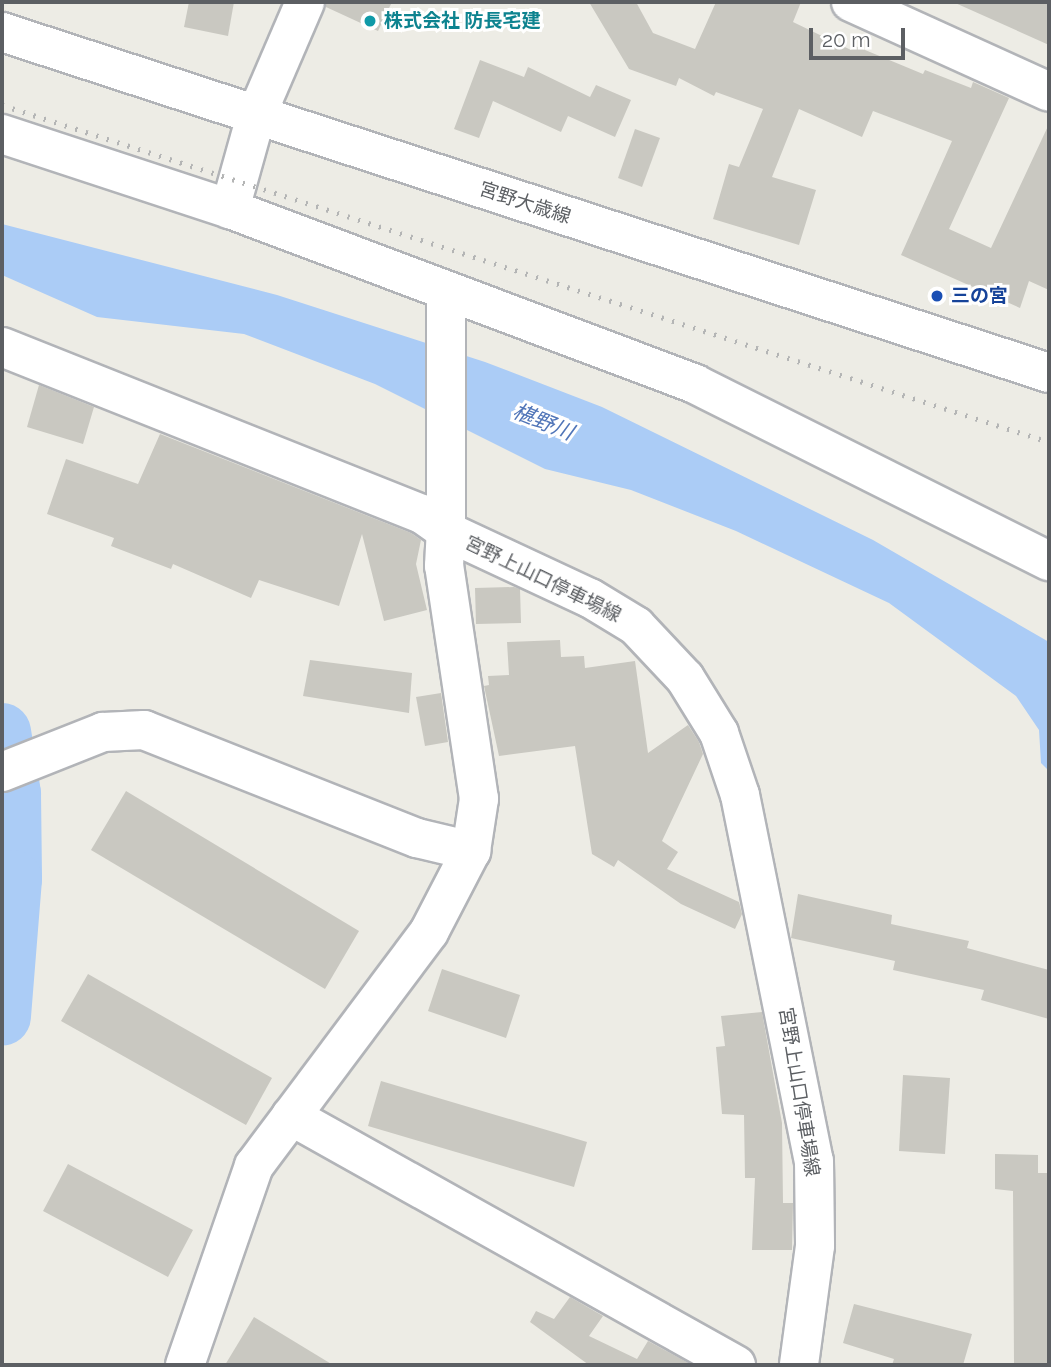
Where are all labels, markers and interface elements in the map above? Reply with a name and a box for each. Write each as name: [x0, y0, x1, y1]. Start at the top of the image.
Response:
place label: 株式会社 防長宅建: [384, 10, 541, 32]
marker: 株式会社 防長宅建: [362, 13, 378, 29]
scale bar: [813, 14, 909, 58]
text: 20 m: [822, 27, 870, 52]
street label: 宮野大歳線: [476, 177, 574, 229]
place label: 三の宮: [951, 285, 1008, 307]
marker: 三の宮: [929, 288, 945, 304]
water label: 椹野川: [509, 399, 577, 445]
street label: 宮野上山口停車場線: [461, 531, 625, 627]
street label: 宮野上山口停車場線: [774, 1006, 824, 1178]

